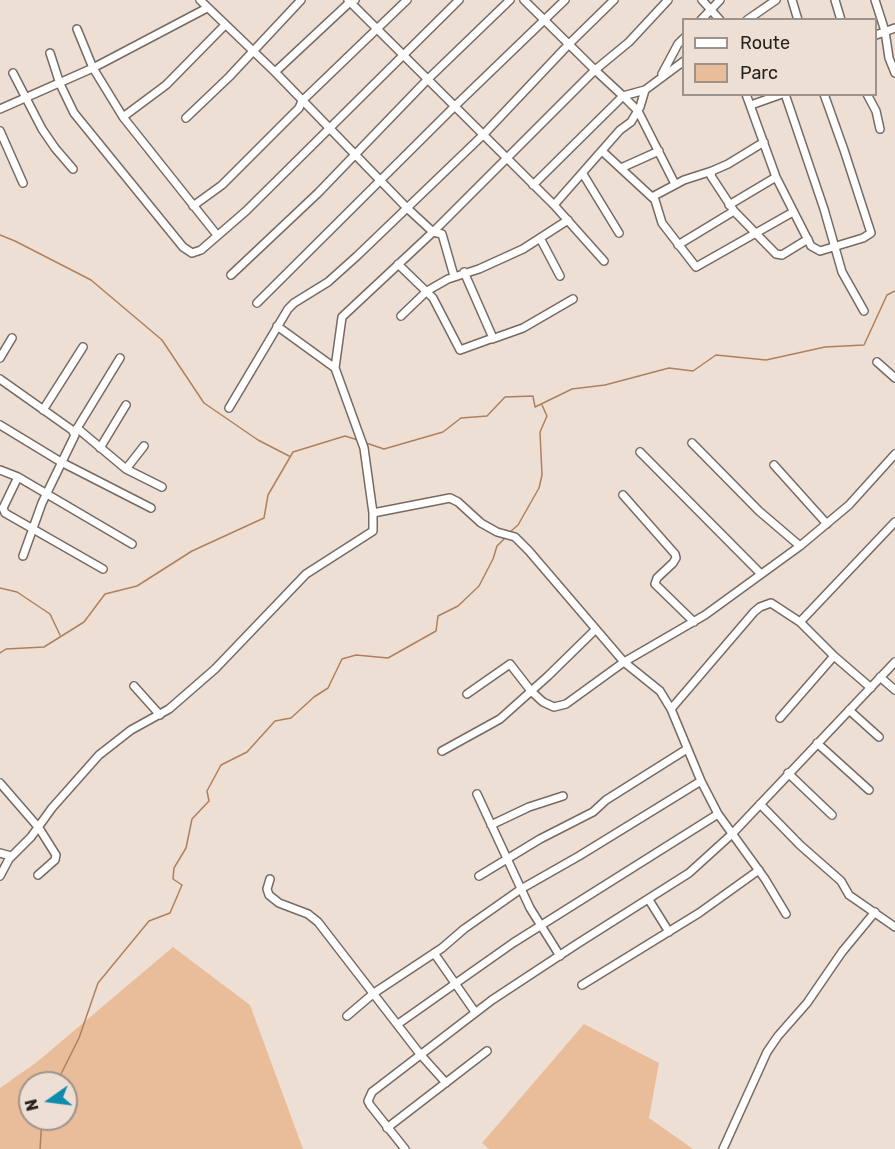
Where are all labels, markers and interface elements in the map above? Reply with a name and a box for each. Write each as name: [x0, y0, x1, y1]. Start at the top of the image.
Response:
legend: [682, 18, 877, 96]
text: Route: [740, 32, 790, 54]
text: Parc: [740, 62, 778, 84]
north arrow: [18, 1071, 78, 1131]
text: N: [21, 1097, 43, 1113]

